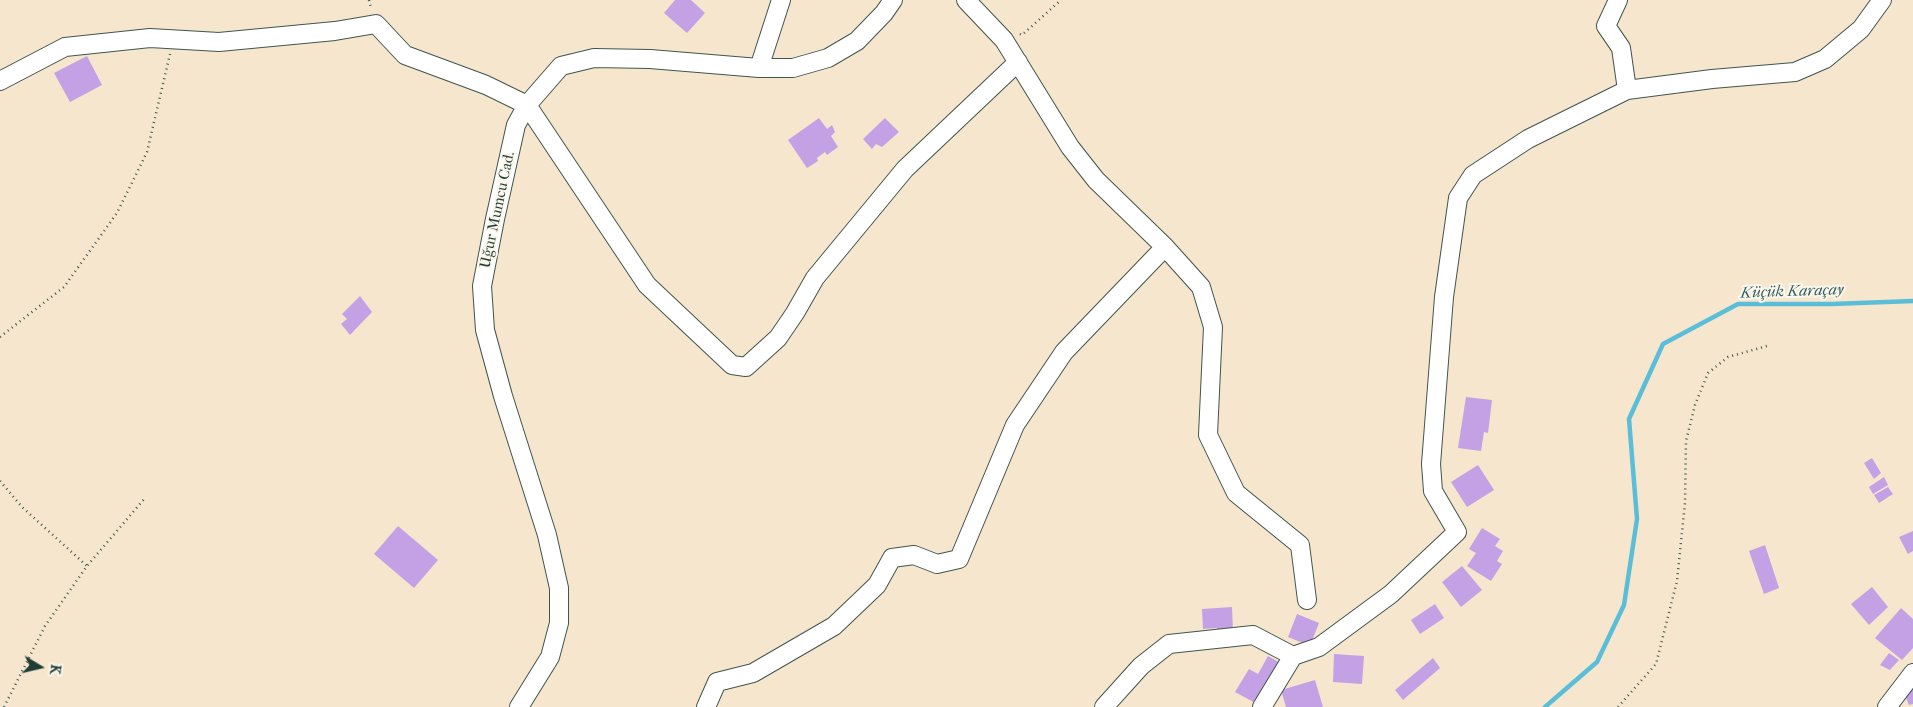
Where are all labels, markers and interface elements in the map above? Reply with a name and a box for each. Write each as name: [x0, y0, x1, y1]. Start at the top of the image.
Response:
street label: Uğur Mumcu Cad.: [477, 150, 519, 270]
water label: Küçük Karaçay: [1740, 281, 1844, 303]
north arrow: [15, 642, 65, 692]
text: K: [46, 663, 65, 676]

